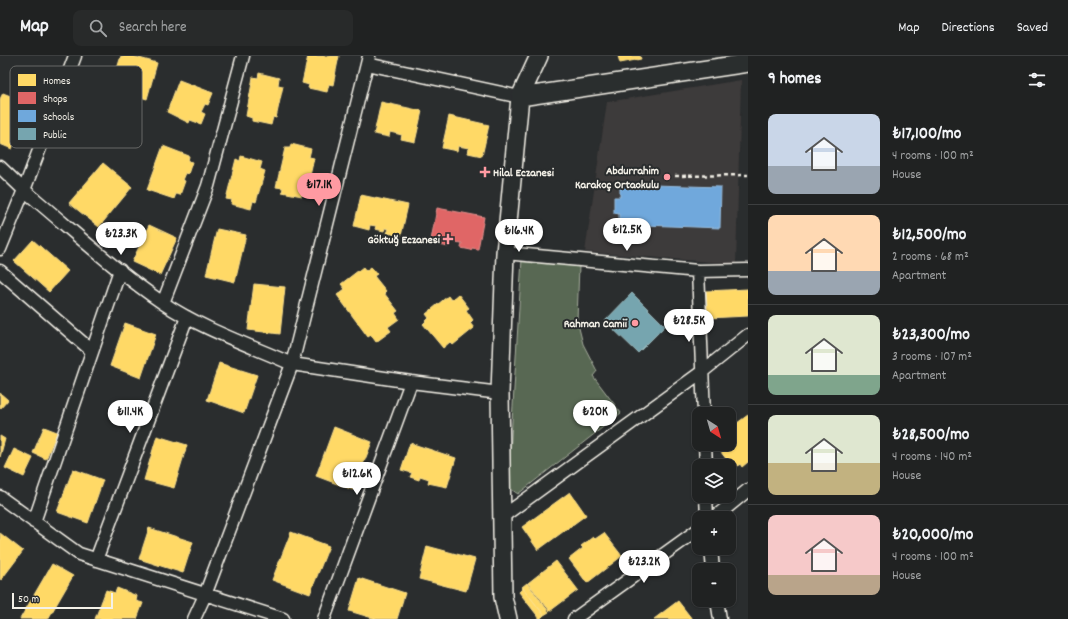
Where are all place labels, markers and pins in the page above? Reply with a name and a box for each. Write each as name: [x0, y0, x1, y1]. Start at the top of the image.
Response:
place label: Abdurrahim Karakoç Ortaokulu: [575, 163, 659, 194]
place label: Hilal Eczanesi: [493, 165, 555, 182]
marker: Hilal Eczanesi: [480, 167, 490, 177]
marker: Abdurrahim Karakoç Ortaokulu: [662, 172, 672, 182]
pin: ₺17.1K: [286, 173, 352, 207]
pin: ₺12.5K: [594, 218, 660, 252]
pin: ₺16.4K: [486, 219, 552, 253]
pin: ₺23.3K: [88, 222, 154, 256]
place label: Göktuğ Eczanesi: [368, 232, 441, 249]
marker: Göktuğ Eczanesi: [443, 234, 453, 244]
pin: ₺28.5K: [656, 309, 722, 343]
place label: Rahman Camii: [564, 316, 628, 333]
marker: Rahman Camii: [630, 318, 640, 328]
pin: ₺11.4K: [97, 400, 163, 434]
pin: ₺20K: [571, 400, 619, 434]
pin: ₺12.6K: [324, 462, 390, 496]
pin: ₺23.2K: [611, 550, 677, 584]

